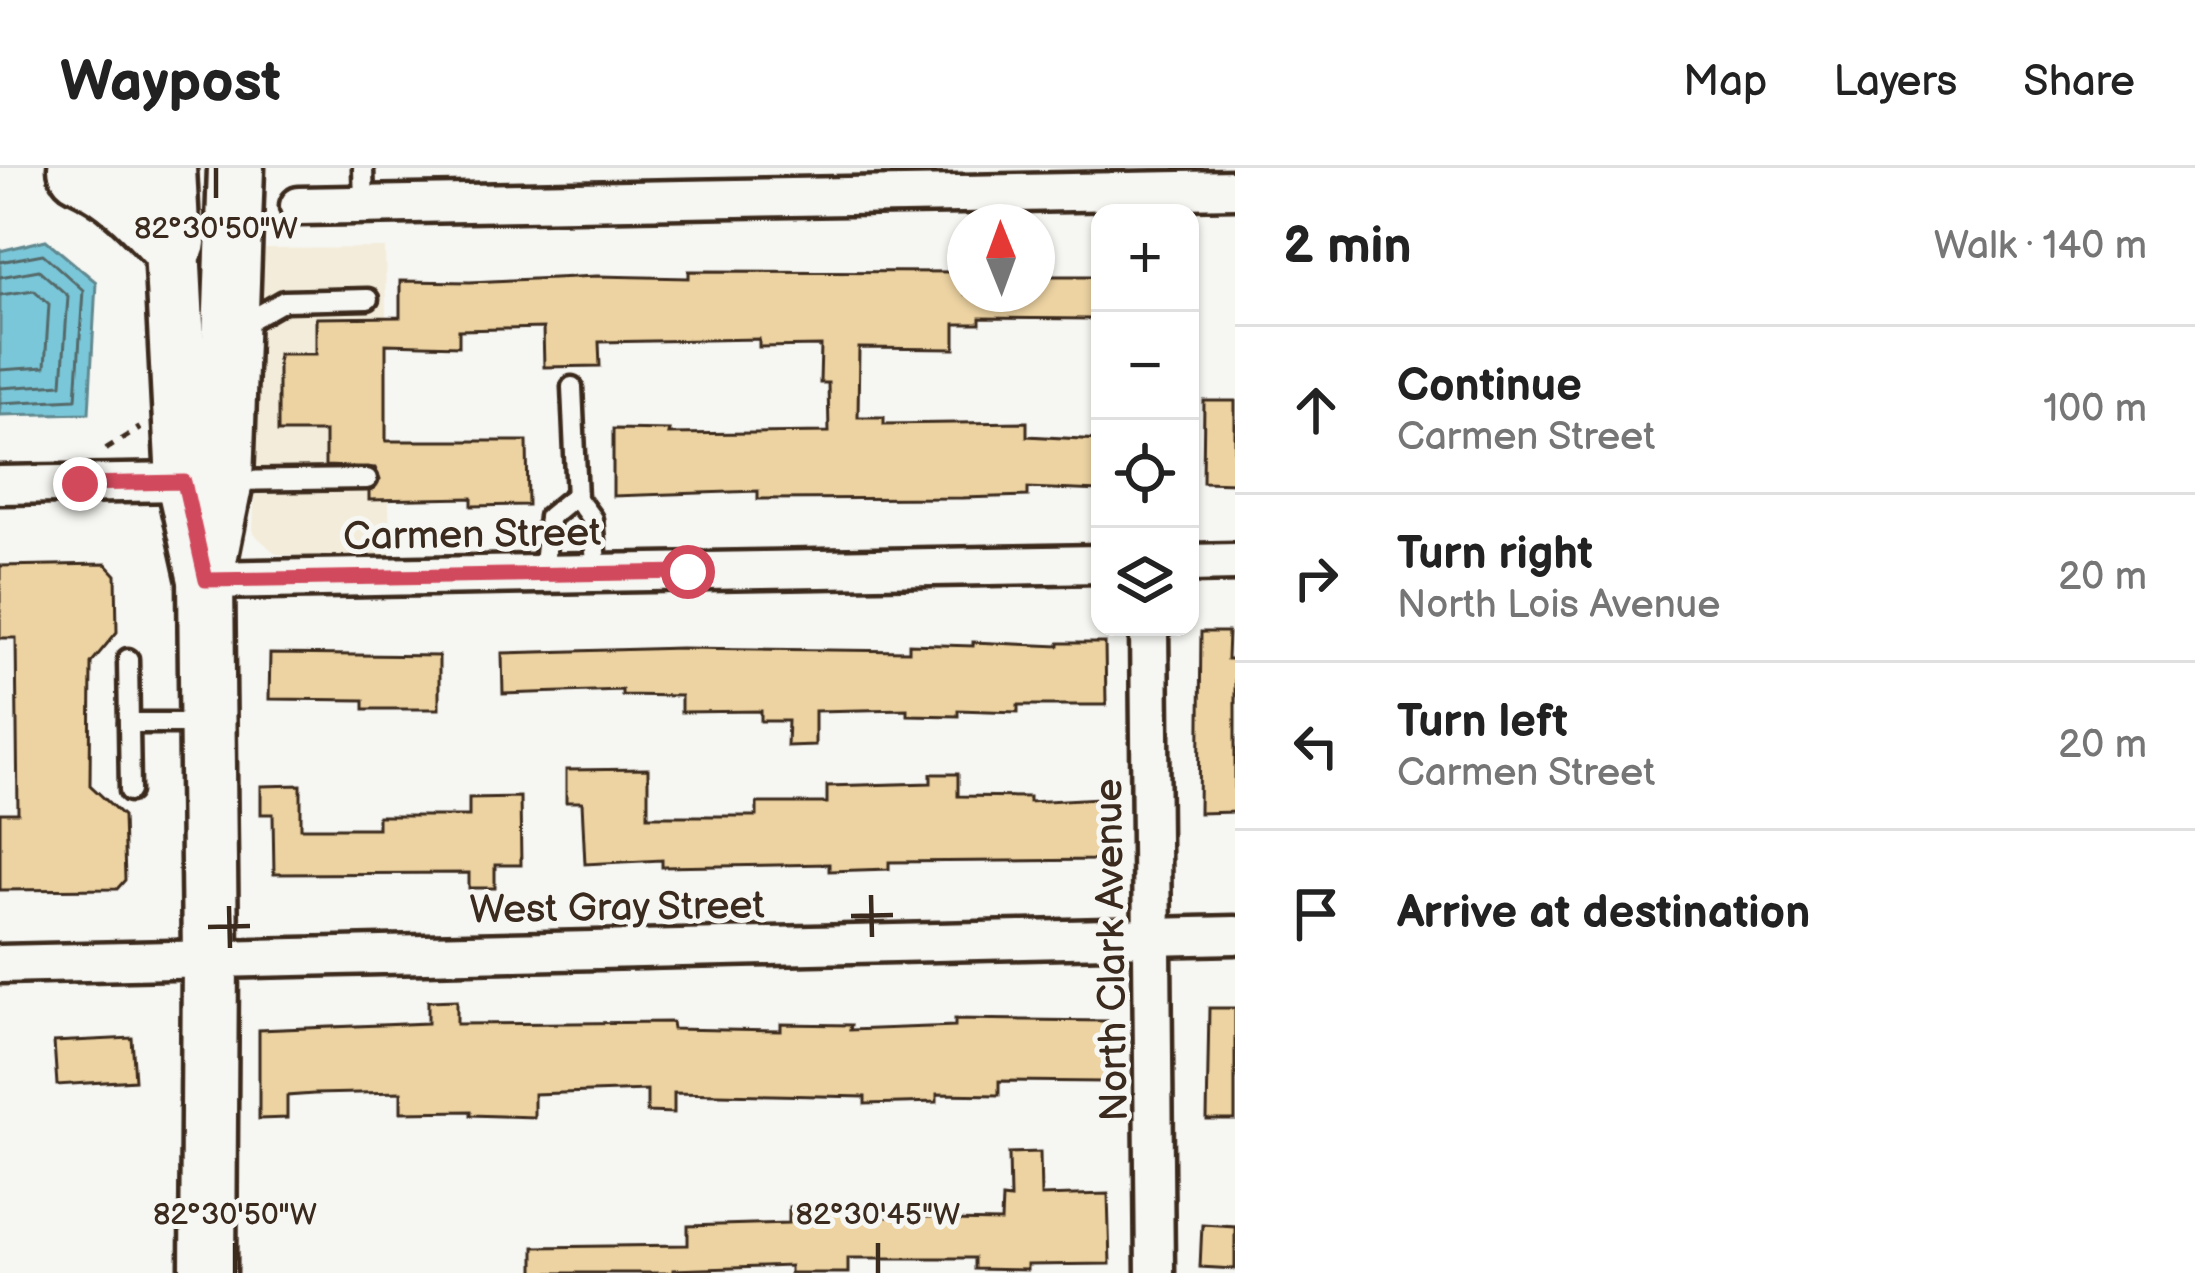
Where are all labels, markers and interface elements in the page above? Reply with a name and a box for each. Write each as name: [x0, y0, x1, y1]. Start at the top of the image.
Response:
text: Waypost: [60, 49, 281, 117]
text: Map: [1683, 57, 1767, 108]
text: Layers: [1833, 57, 1957, 108]
text: Share: [2023, 57, 2135, 108]
north arrow: [947, 204, 1055, 312]
map controls: [1091, 204, 1199, 636]
button: +: [1091, 204, 1199, 312]
text: 82°30'50"W: [134, 211, 298, 247]
text: 2 min: [1283, 216, 1412, 277]
text: Walk · 140 m: [1934, 223, 2147, 270]
button: −: [1091, 312, 1199, 420]
text: Continue: [1397, 359, 1582, 414]
icon: ahead: [1283, 377, 1349, 443]
text: 100 m: [2043, 386, 2147, 433]
text: Carmen Street: [1397, 414, 1655, 461]
button: locate: [1091, 420, 1199, 528]
route end: [53, 457, 107, 511]
street label: Carmen Street: [343, 510, 602, 561]
text: Turn right: [1397, 527, 1593, 582]
button: layers: [1091, 528, 1199, 636]
route start: [661, 545, 715, 599]
icon: right: [1283, 545, 1349, 611]
text: 20 m: [2058, 554, 2147, 601]
text: North Lois Avenue: [1397, 582, 1720, 629]
text: Turn left: [1397, 695, 1568, 750]
icon: left: [1283, 713, 1349, 779]
text: 20 m: [2058, 722, 2147, 769]
text: Carmen Street: [1397, 750, 1655, 797]
street label: North Clark Avenue: [1086, 778, 1139, 1122]
icon: arrive: [1283, 881, 1349, 947]
street label: West Gray Street: [469, 882, 765, 935]
text: Arrive at destination: [1397, 886, 1810, 941]
text: 82°30'50"W: [153, 1197, 317, 1233]
text: 82°30'45"W: [796, 1197, 960, 1233]

